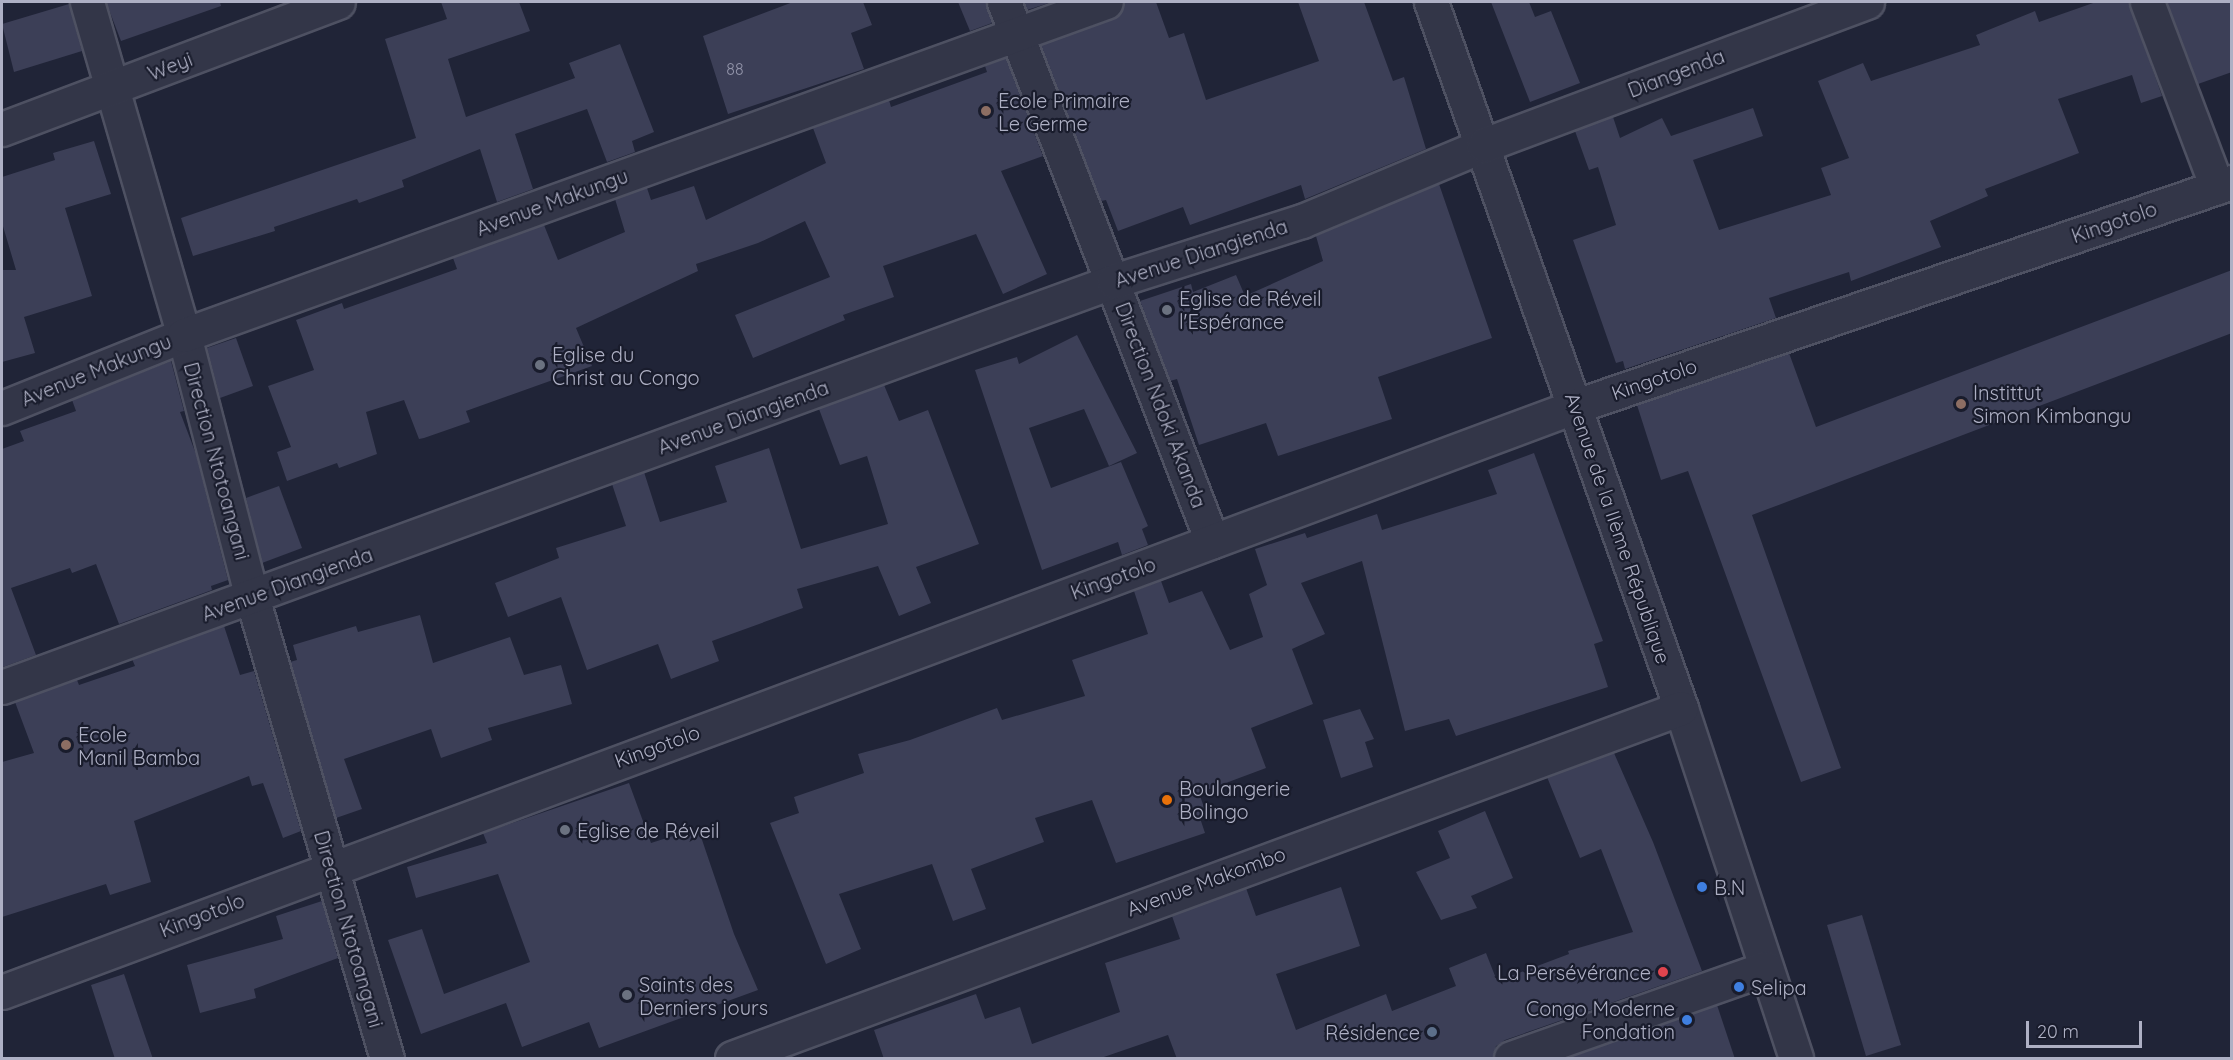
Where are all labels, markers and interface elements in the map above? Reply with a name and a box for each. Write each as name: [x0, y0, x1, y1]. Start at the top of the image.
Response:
street label: Diangenda: [1624, 44, 1728, 102]
street label: Weyi: [144, 47, 196, 85]
house number: 88: [726, 59, 744, 79]
place label: Ecole Primaire Le Germe: [998, 88, 1130, 135]
marker: Ecole Primaire Le Germe: [979, 104, 993, 118]
street label: Avenue Makungu: [473, 163, 631, 241]
street label: Kingotolo: [2068, 196, 2160, 248]
street label: Avenue Diangienda: [1112, 214, 1290, 292]
place label: Eglise de Réveil l'Espérance: [1179, 286, 1322, 333]
street label: Direction Ndoki Akanda: [1111, 299, 1211, 511]
marker: Eglise de Réveil l'Espérance: [1160, 303, 1174, 317]
street label: Avenue Makungu: [17, 329, 175, 411]
place label: Eglise du Christ au Congo: [552, 342, 700, 389]
street label: Kingotolo: [1608, 353, 1700, 405]
marker: Eglise du Christ au Congo: [533, 358, 547, 372]
street label: Direction Ntotoangani: [179, 359, 255, 563]
street label: Avenue Diangienda: [654, 375, 832, 459]
place label: Instittut Simon Kimbangu: [1973, 380, 2131, 427]
street label: Avenue de la IIème République: [1560, 389, 1676, 667]
marker: Instittut Simon Kimbangu: [1954, 397, 1968, 411]
street label: Avenue Diangienda: [198, 542, 376, 626]
street label: Kingotolo: [1067, 552, 1159, 604]
street label: Kingotolo: [611, 720, 703, 772]
place label: Ecole Manil Bamba: [78, 722, 200, 769]
marker: Ecole Manil Bamba: [59, 738, 73, 752]
place label: Boulangerie Bolingo: [1179, 777, 1290, 824]
marker: Boulangerie Bolingo: [1160, 793, 1174, 807]
place label: Eglise de Réveil: [577, 818, 720, 842]
marker: Eglise de Réveil: [558, 823, 572, 837]
street label: Direction Ntotoangani: [309, 828, 389, 1030]
street label: Avenue Makombo: [1123, 841, 1289, 921]
place label: B.N: [1714, 875, 1745, 899]
marker: B.N: [1695, 880, 1709, 894]
street label: Kingotolo: [156, 888, 248, 942]
place label: La Persévérance: [1497, 960, 1651, 984]
marker: La Persévérance: [1656, 965, 1670, 979]
place label: Saints des Derniers jours: [639, 972, 768, 1019]
place label: Selipa: [1751, 975, 1807, 999]
marker: Selipa: [1732, 980, 1746, 994]
marker: Saints des Derniers jours: [620, 988, 634, 1002]
place label: Congo Moderne Fondation: [1526, 996, 1675, 1043]
scale bar: [2029, 1009, 2144, 1047]
marker: Congo Moderne Fondation: [1680, 1013, 1694, 1027]
place label: Résidence: [1325, 1020, 1420, 1044]
text: 20 m: [2037, 1020, 2079, 1043]
marker: Résidence: [1425, 1025, 1439, 1039]

